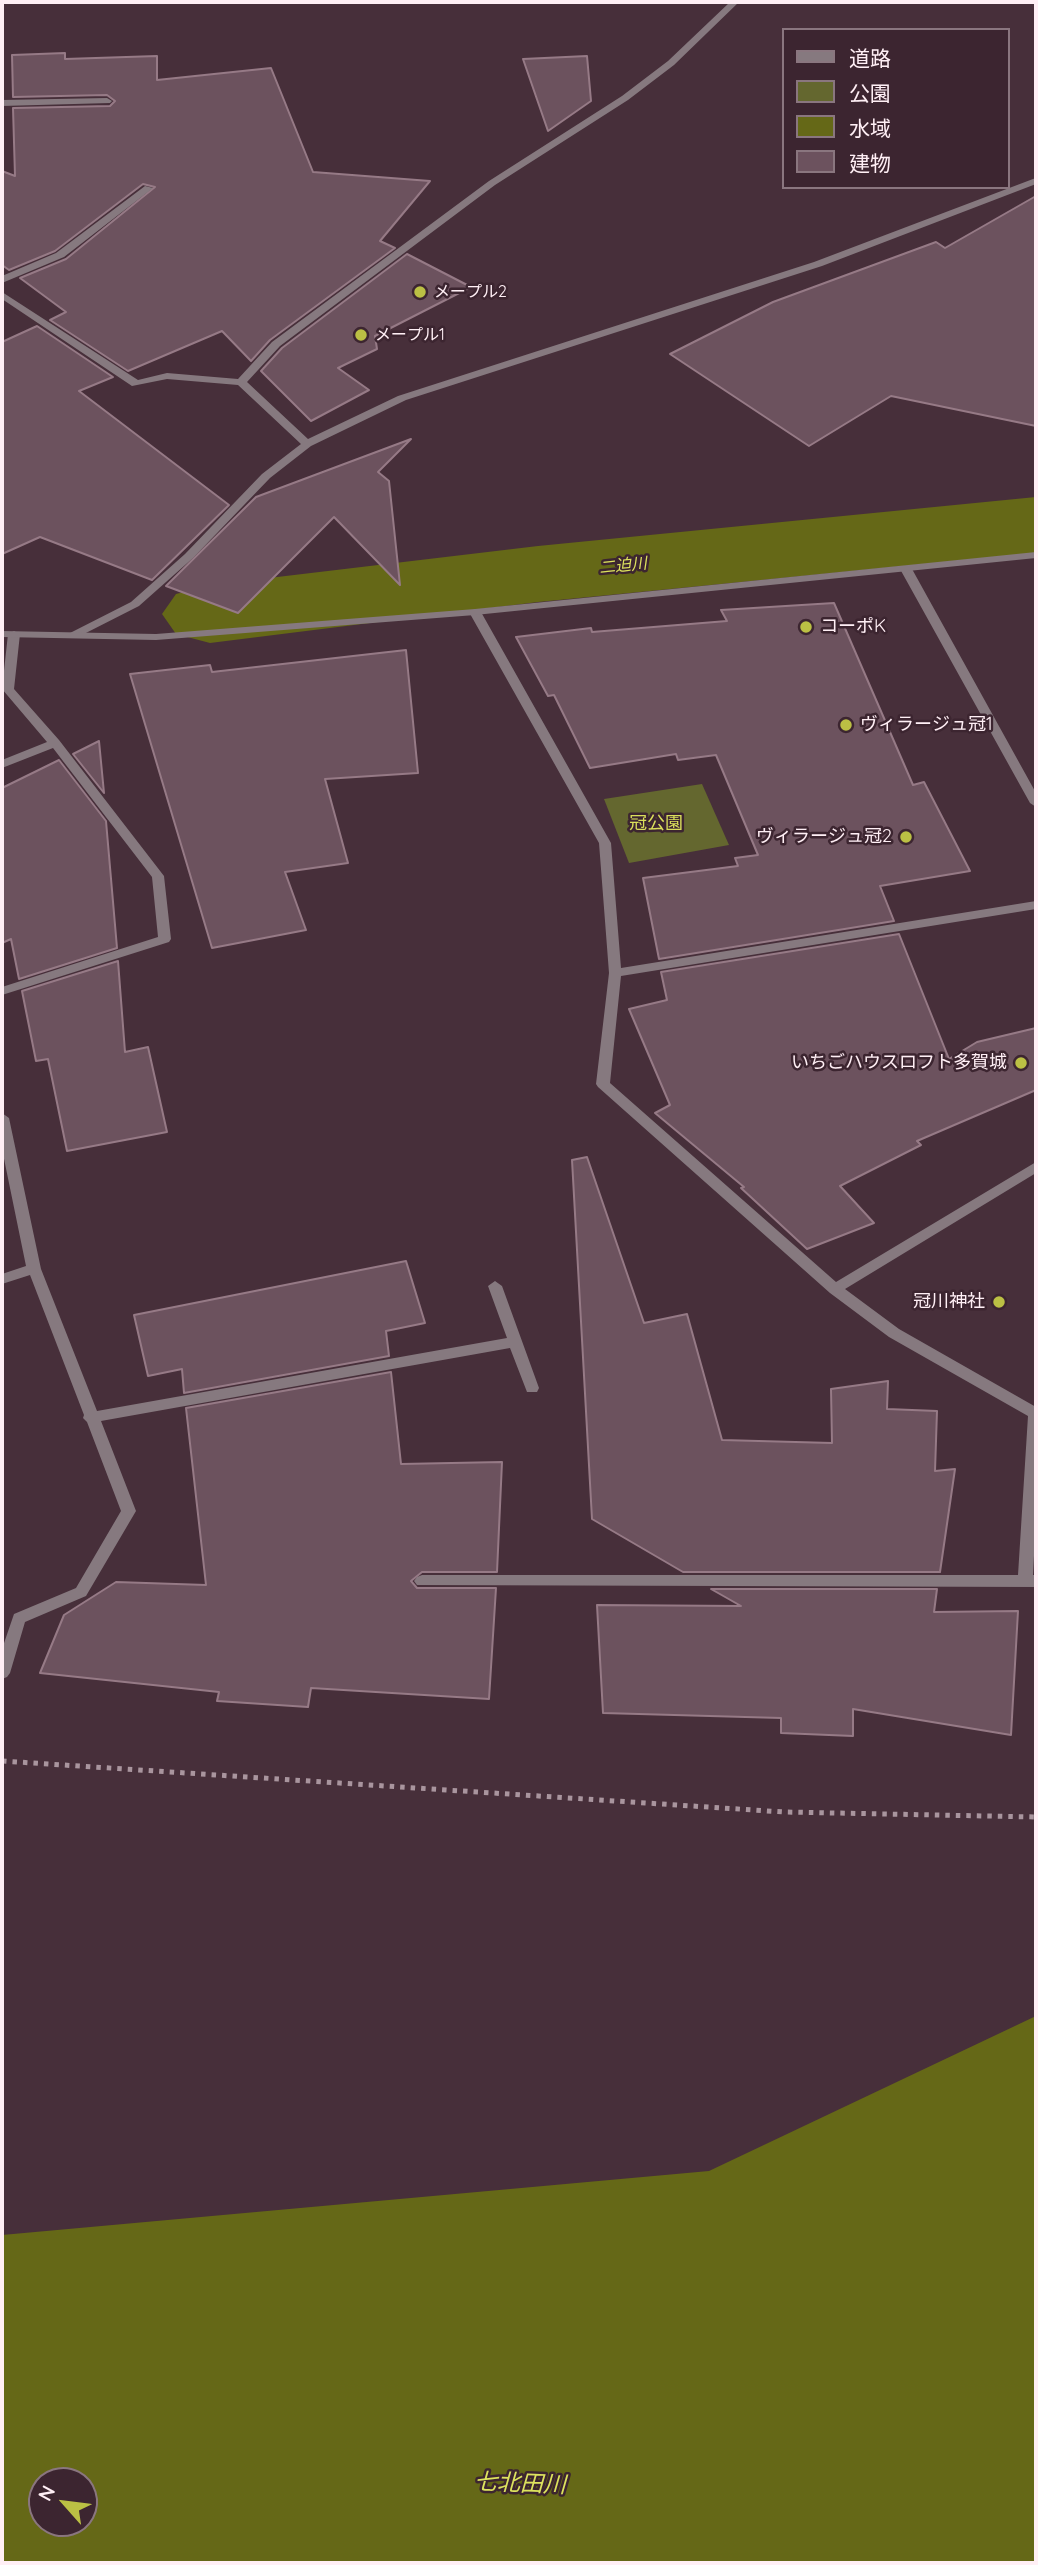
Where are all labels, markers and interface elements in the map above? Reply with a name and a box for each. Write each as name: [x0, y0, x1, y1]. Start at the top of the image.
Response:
legend: [782, 28, 1010, 189]
text: 道路: [849, 45, 891, 71]
text: 公園: [849, 80, 891, 106]
text: 水域: [849, 115, 891, 141]
text: 建物: [849, 150, 891, 176]
place label: メープル2: [434, 282, 507, 302]
marker: メープル2: [412, 284, 428, 300]
place label: メープル1: [375, 325, 445, 345]
marker: メープル1: [353, 327, 369, 343]
water label: 二迫川: [598, 554, 648, 578]
place label: コーポK: [820, 616, 886, 638]
marker: コーポK: [798, 619, 814, 635]
place label: ヴィラージュ冠1: [860, 714, 993, 736]
marker: ヴィラージュ冠1: [838, 717, 854, 733]
park label: 冠公園: [629, 813, 683, 835]
place label: ヴィラージュ冠2: [756, 826, 892, 848]
marker: ヴィラージュ冠2: [898, 829, 914, 845]
place label: いちごハウスロフト多賀城: [791, 1052, 1007, 1074]
marker: いちごハウスロフト多賀城: [1013, 1055, 1029, 1071]
place label: 冠川神社: [913, 1291, 985, 1313]
marker: 冠川神社: [991, 1294, 1007, 1310]
north arrow: [28, 2467, 98, 2537]
water label: 七北田川: [474, 2469, 566, 2499]
text: N: [32, 2481, 60, 2505]

